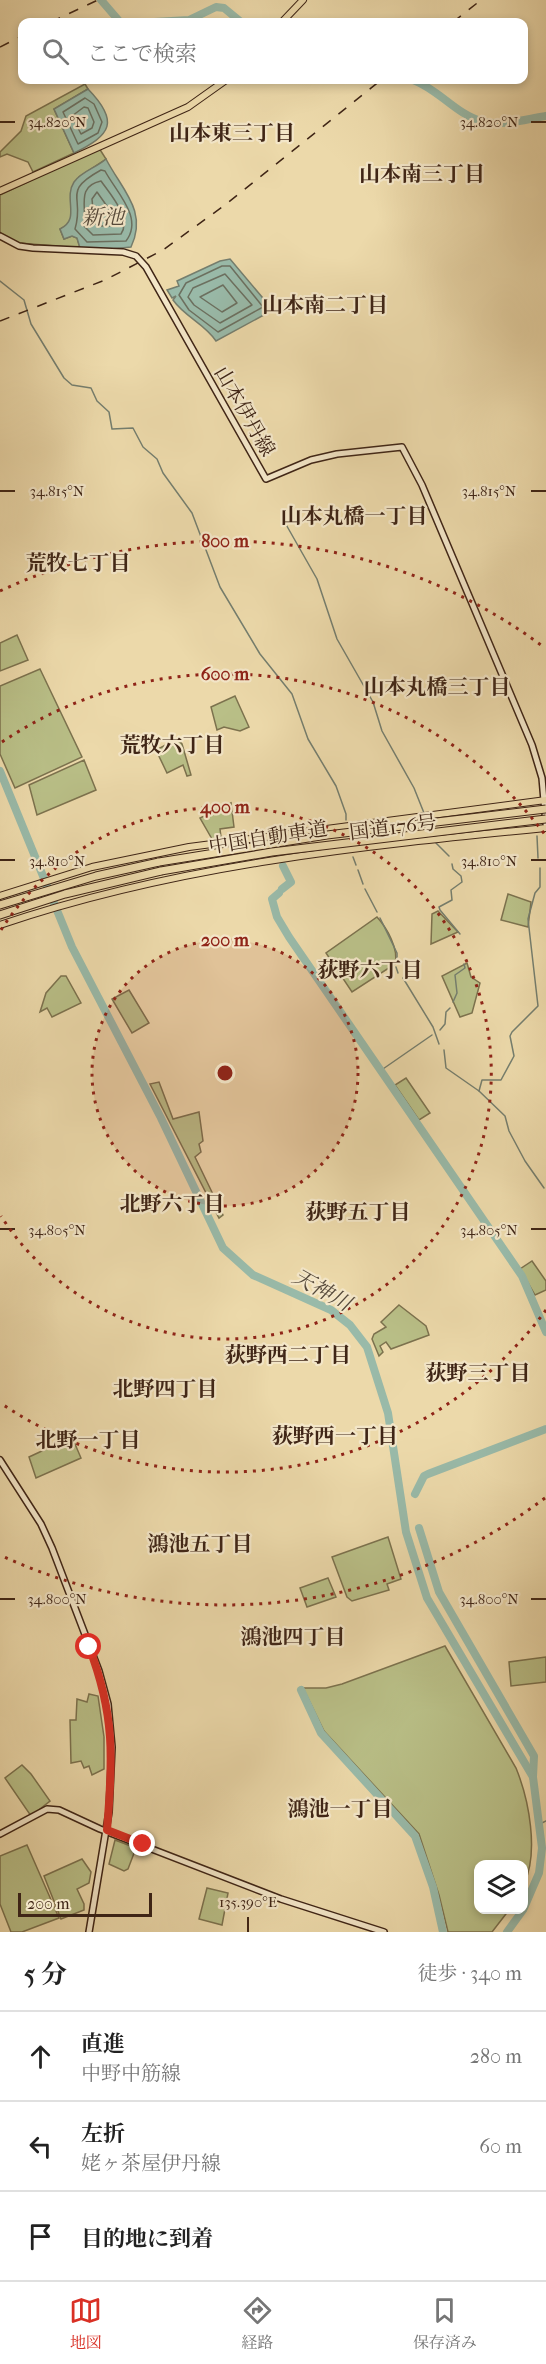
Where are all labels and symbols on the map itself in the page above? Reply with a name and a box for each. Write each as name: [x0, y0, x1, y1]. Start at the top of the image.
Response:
text: 34.820°N: [28, 113, 87, 131]
text: 34.820°N: [460, 113, 519, 131]
district label: 山本東三丁目: [169, 121, 295, 145]
district label: 山本南三丁目: [359, 162, 485, 186]
water label: 新池: [82, 205, 126, 229]
district label: 山本南二丁目: [262, 293, 388, 317]
street label: 山本伊丹線: [210, 362, 280, 460]
text: 34.815°N: [30, 482, 85, 500]
text: 34.815°N: [462, 482, 517, 500]
district label: 山本丸橋一丁目: [281, 504, 428, 528]
text: 800 m: [201, 531, 250, 552]
district label: 荒牧七丁目: [26, 551, 131, 575]
text: 600 m: [201, 664, 250, 685]
district label: 山本丸橋三丁目: [364, 675, 511, 699]
district label: 荒牧六丁目: [120, 733, 225, 757]
text: 400 m: [199, 797, 251, 818]
street label: 国道176号: [348, 811, 438, 844]
street label: 中国自動車道: [207, 817, 329, 858]
text: 34.810°N: [29, 852, 86, 870]
text: 34.810°N: [461, 852, 518, 870]
text: 200 m: [201, 930, 250, 951]
district label: 荻野六丁目: [318, 958, 423, 982]
centre of rings: [215, 1063, 235, 1083]
district label: 北野六丁目: [120, 1192, 225, 1216]
district label: 荻野五丁目: [306, 1200, 411, 1224]
text: 34.805°N: [28, 1221, 86, 1239]
text: 34.805°N: [460, 1221, 518, 1239]
water label: 天神川: [289, 1264, 357, 1317]
district label: 荻野西二丁目: [225, 1343, 351, 1367]
district label: 荻野三丁目: [426, 1361, 531, 1385]
district label: 北野四丁目: [113, 1377, 218, 1401]
district label: 荻野西一丁目: [272, 1424, 398, 1448]
district label: 北野一丁目: [36, 1428, 141, 1452]
district label: 鴻池五丁目: [148, 1532, 253, 1556]
text: 34.800°N: [27, 1590, 87, 1608]
text: 34.800°N: [459, 1590, 519, 1608]
district label: 鴻池四丁目: [241, 1625, 346, 1649]
route start: [75, 1633, 101, 1659]
district label: 鴻池一丁目: [288, 1797, 393, 1821]
route end: [129, 1830, 155, 1856]
scale bar: [18, 1890, 152, 1918]
text: 135.390°E: [219, 1893, 277, 1911]

